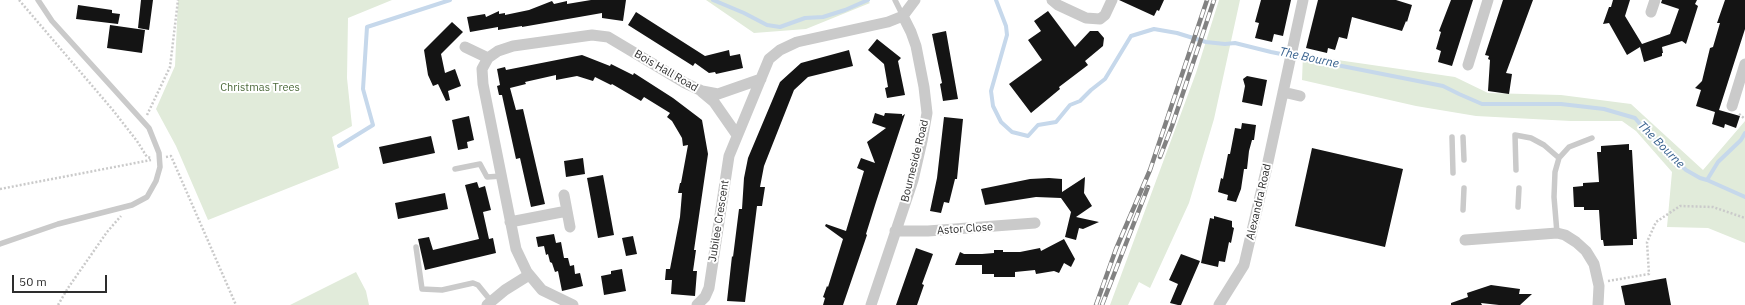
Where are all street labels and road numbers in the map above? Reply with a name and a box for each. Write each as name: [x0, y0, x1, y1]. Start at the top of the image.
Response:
street label: Bois Hall Road: [632, 47, 700, 95]
street label: Bourneside Road: [898, 118, 932, 204]
street label: Alexandra Road: [1244, 163, 1274, 241]
street label: Jubilee Crescent: [706, 179, 732, 263]
street label: Astor Close: [936, 220, 994, 238]

